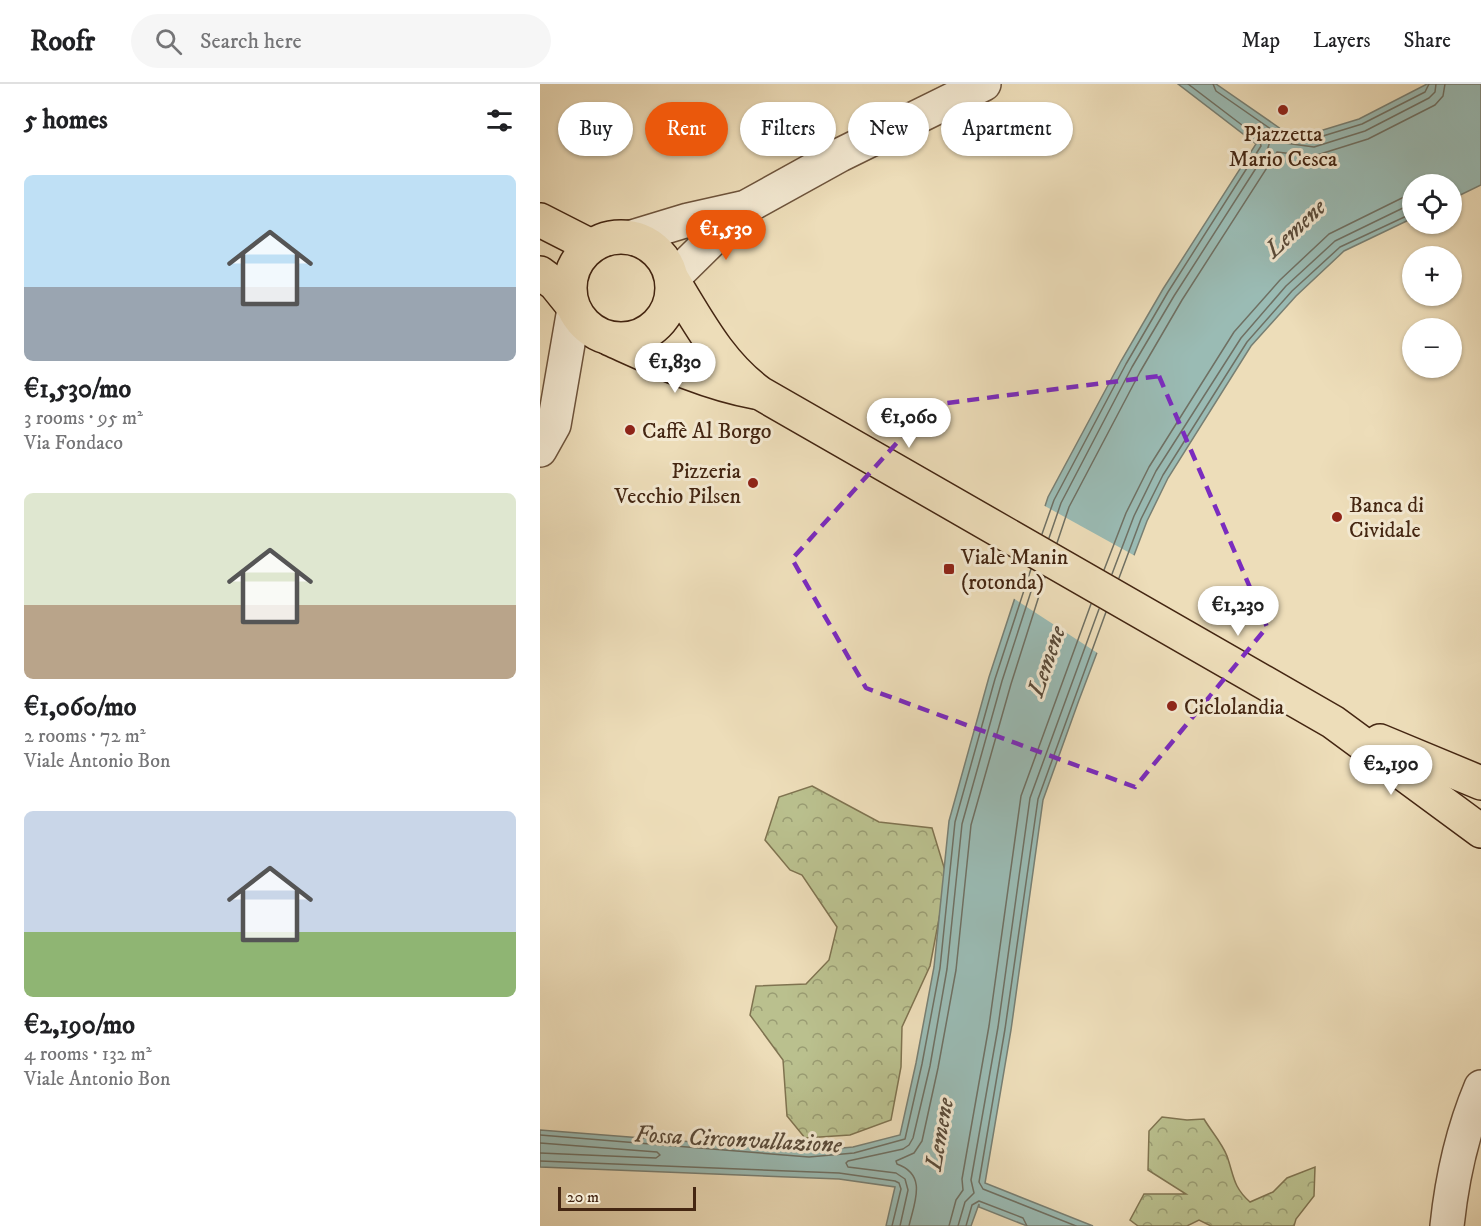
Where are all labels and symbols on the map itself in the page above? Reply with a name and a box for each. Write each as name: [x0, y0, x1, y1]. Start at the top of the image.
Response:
marker: Piazzetta Mario Cesca: [1276, 103, 1290, 117]
place label: Piazzetta Mario Cesca: [1229, 121, 1338, 173]
water label: Lemene: [1257, 192, 1333, 266]
pin: €1,530: [677, 210, 775, 261]
pin: €1,830: [626, 343, 724, 394]
pin: €1,060: [860, 398, 958, 449]
place label: Caffè Al Borgo: [642, 418, 772, 445]
marker: Caffè Al Borgo: [623, 423, 637, 437]
place label: Pizzeria Vecchio Pilsen: [614, 458, 742, 510]
marker: Pizzeria Vecchio Pilsen: [746, 476, 760, 490]
place label: Banca di Cividale: [1349, 492, 1424, 544]
marker: Banca di Cividale: [1330, 510, 1344, 524]
place label: Viale Manin (rotonda): [960, 544, 1069, 596]
marker: Viale Manin (rotonda): [942, 562, 956, 576]
pin: €1,230: [1189, 586, 1287, 637]
water label: Lemene: [1020, 621, 1073, 702]
place label: Ciclolandia: [1184, 694, 1285, 721]
marker: Ciclolandia: [1165, 699, 1179, 713]
pin: €2,190: [1342, 745, 1440, 796]
water label: Lemene: [919, 1095, 961, 1175]
water label: Fossa Circonvallazione: [634, 1120, 843, 1160]
scale bar: [558, 1184, 696, 1212]

